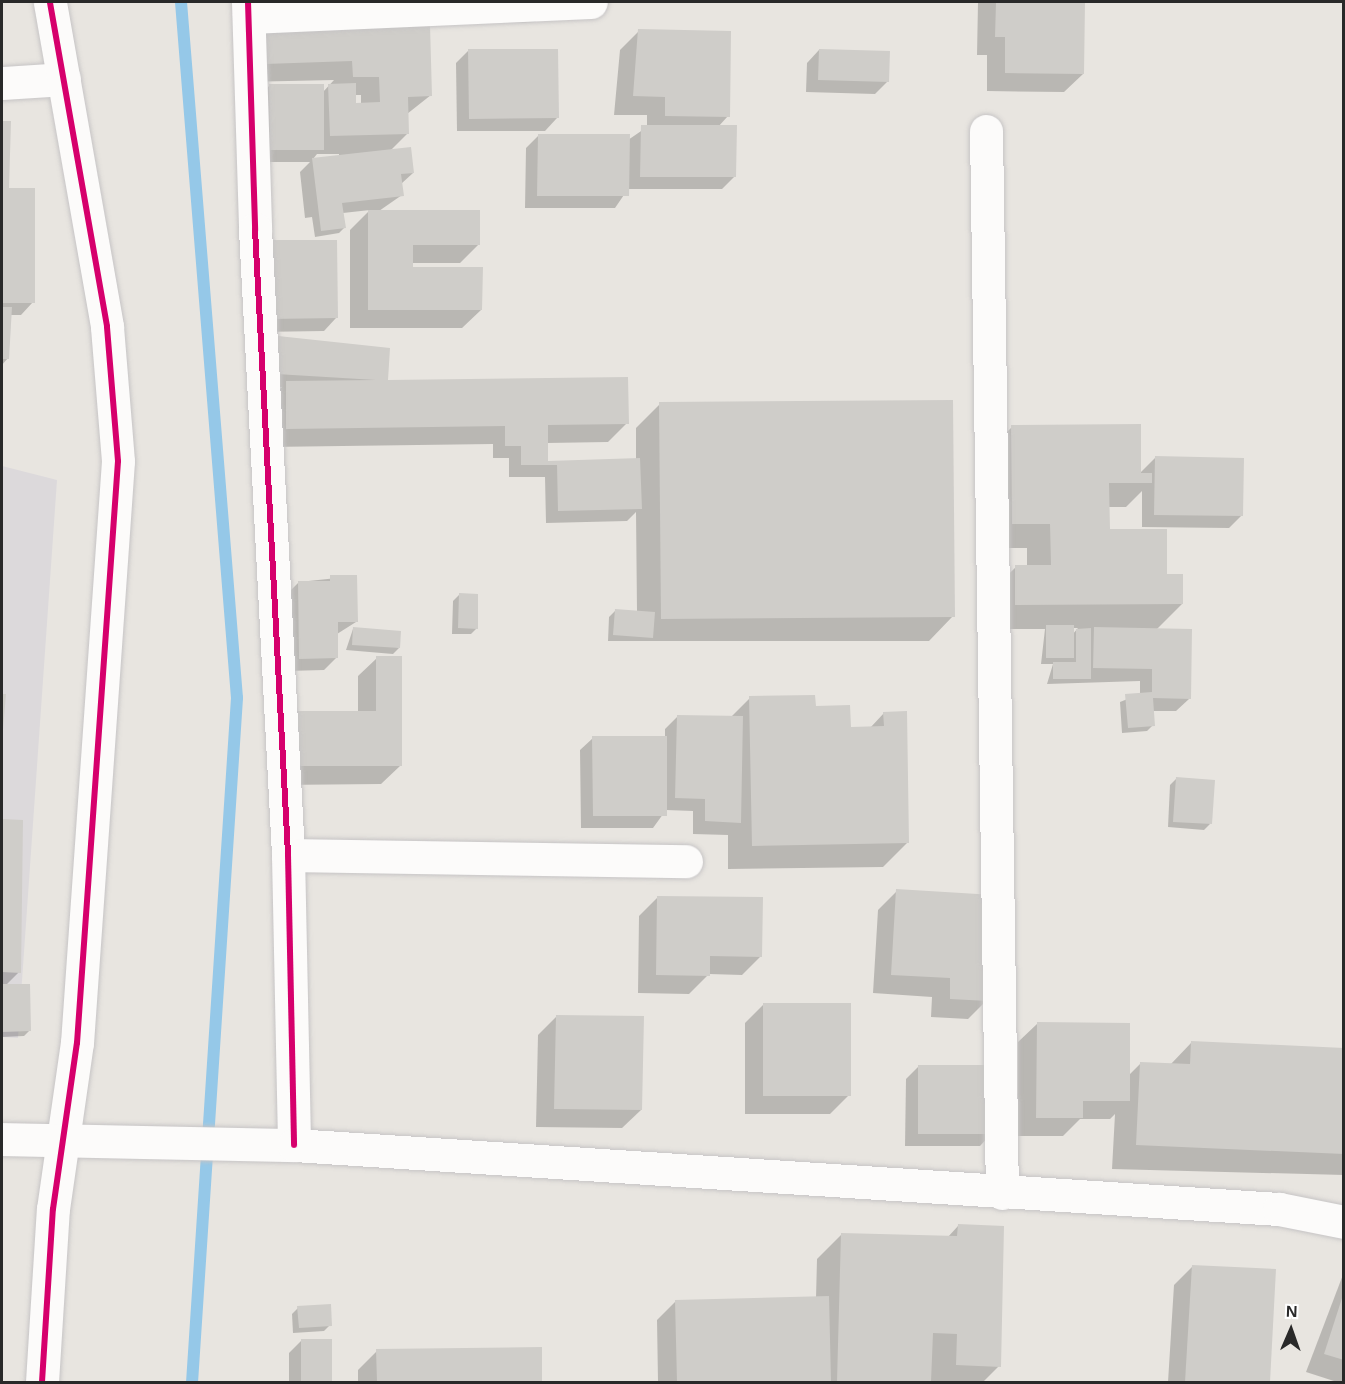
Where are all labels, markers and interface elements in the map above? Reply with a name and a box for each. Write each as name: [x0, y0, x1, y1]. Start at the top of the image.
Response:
north arrow: [1261, 1300, 1321, 1360]
text: N: [1286, 1303, 1298, 1320]

